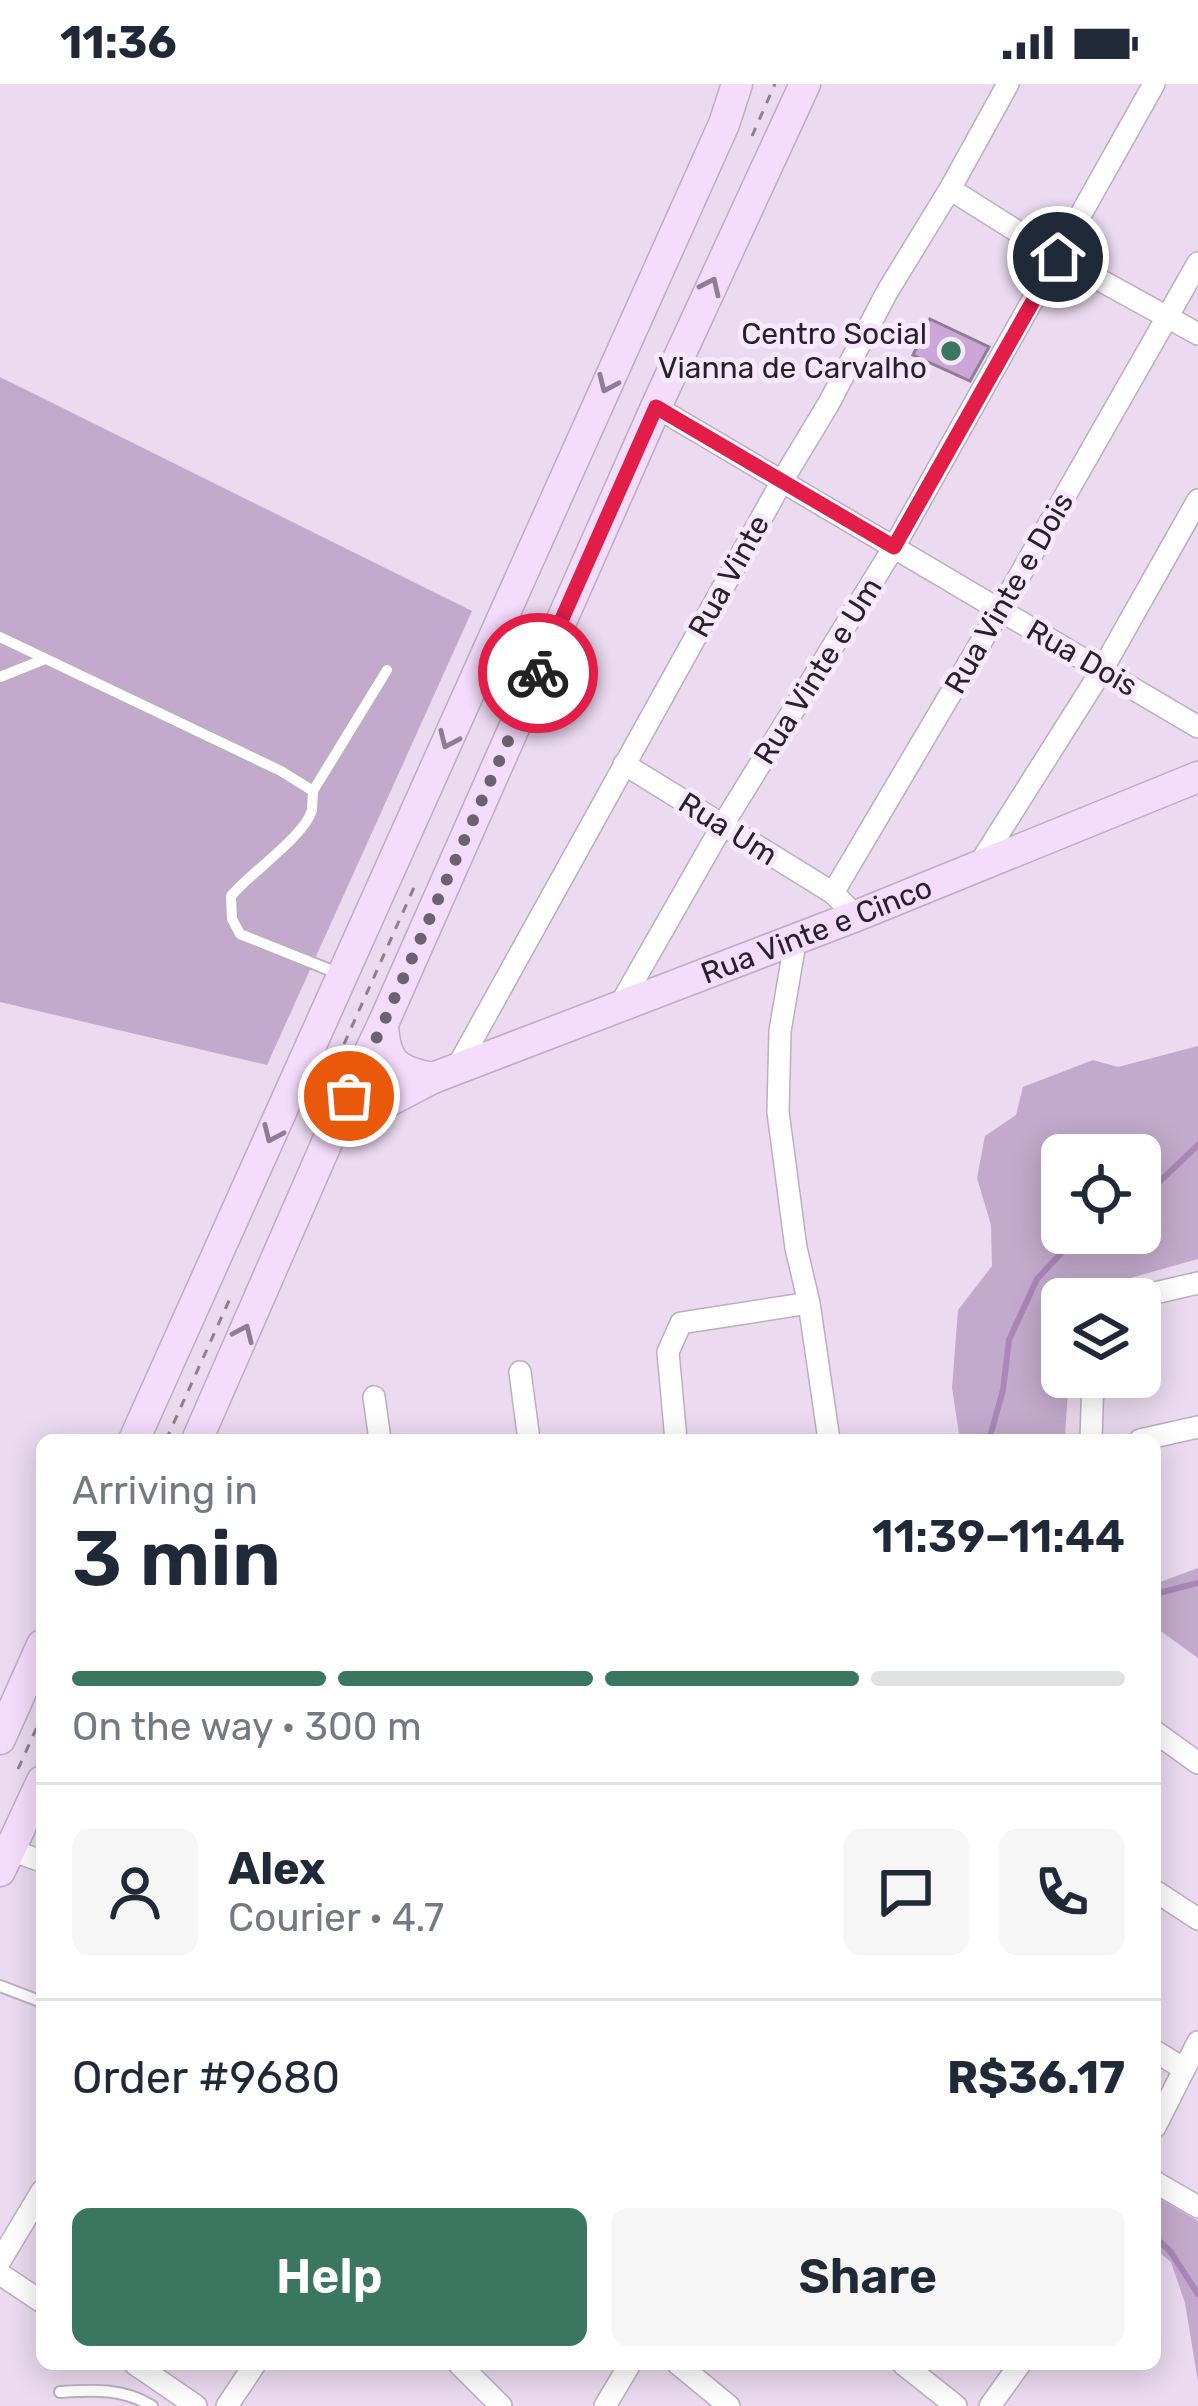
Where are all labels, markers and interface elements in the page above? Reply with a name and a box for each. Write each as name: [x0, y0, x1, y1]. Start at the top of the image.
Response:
text: 11:36: [60, 16, 177, 69]
pin: [1007, 206, 1109, 308]
icon: home: [1025, 224, 1091, 290]
one-way arrow: [697, 277, 720, 299]
place label: Centro Social Vianna de Carvalho: [658, 316, 927, 386]
marker: Centro Social Vianna de Carvalho: [938, 338, 964, 364]
one-way arrow: [598, 372, 622, 393]
street label: Rua Vinte e Dois: [937, 486, 1081, 700]
street label: Rua Vinte: [681, 509, 777, 643]
street label: Rua Vinte e Um: [746, 571, 890, 771]
street label: Rua Dois: [1020, 612, 1144, 704]
courier: [478, 613, 598, 733]
icon: bike: [505, 640, 571, 706]
one-way arrow: [439, 728, 463, 749]
street label: Rua Um: [672, 785, 784, 873]
street label: Rua Vinte e Cinco: [696, 869, 937, 992]
pin: [298, 1045, 400, 1147]
icon: bag: [316, 1063, 382, 1129]
one-way arrow: [262, 1122, 286, 1143]
map controls: [1041, 1134, 1161, 1398]
button: locate: [1041, 1134, 1161, 1254]
button: layers: [1041, 1278, 1161, 1398]
one-way arrow: [229, 1323, 253, 1345]
text: Arriving in: [72, 1468, 258, 1514]
text: 11:39–11:44: [872, 1510, 1125, 1563]
text: 3 min: [72, 1512, 281, 1605]
text: On the way · 300 m: [72, 1704, 422, 1750]
button: person: [72, 1829, 198, 1955]
button: chat: [843, 1829, 969, 1955]
button: phone: [999, 1829, 1125, 1955]
text: Alex: [228, 1842, 326, 1895]
text: Courier · 4.7: [228, 1895, 444, 1941]
text: Order #9680: [72, 2051, 340, 2104]
text: R$36.17: [947, 2051, 1125, 2104]
button: Help: [72, 2208, 587, 2346]
button: Share: [611, 2208, 1125, 2346]

